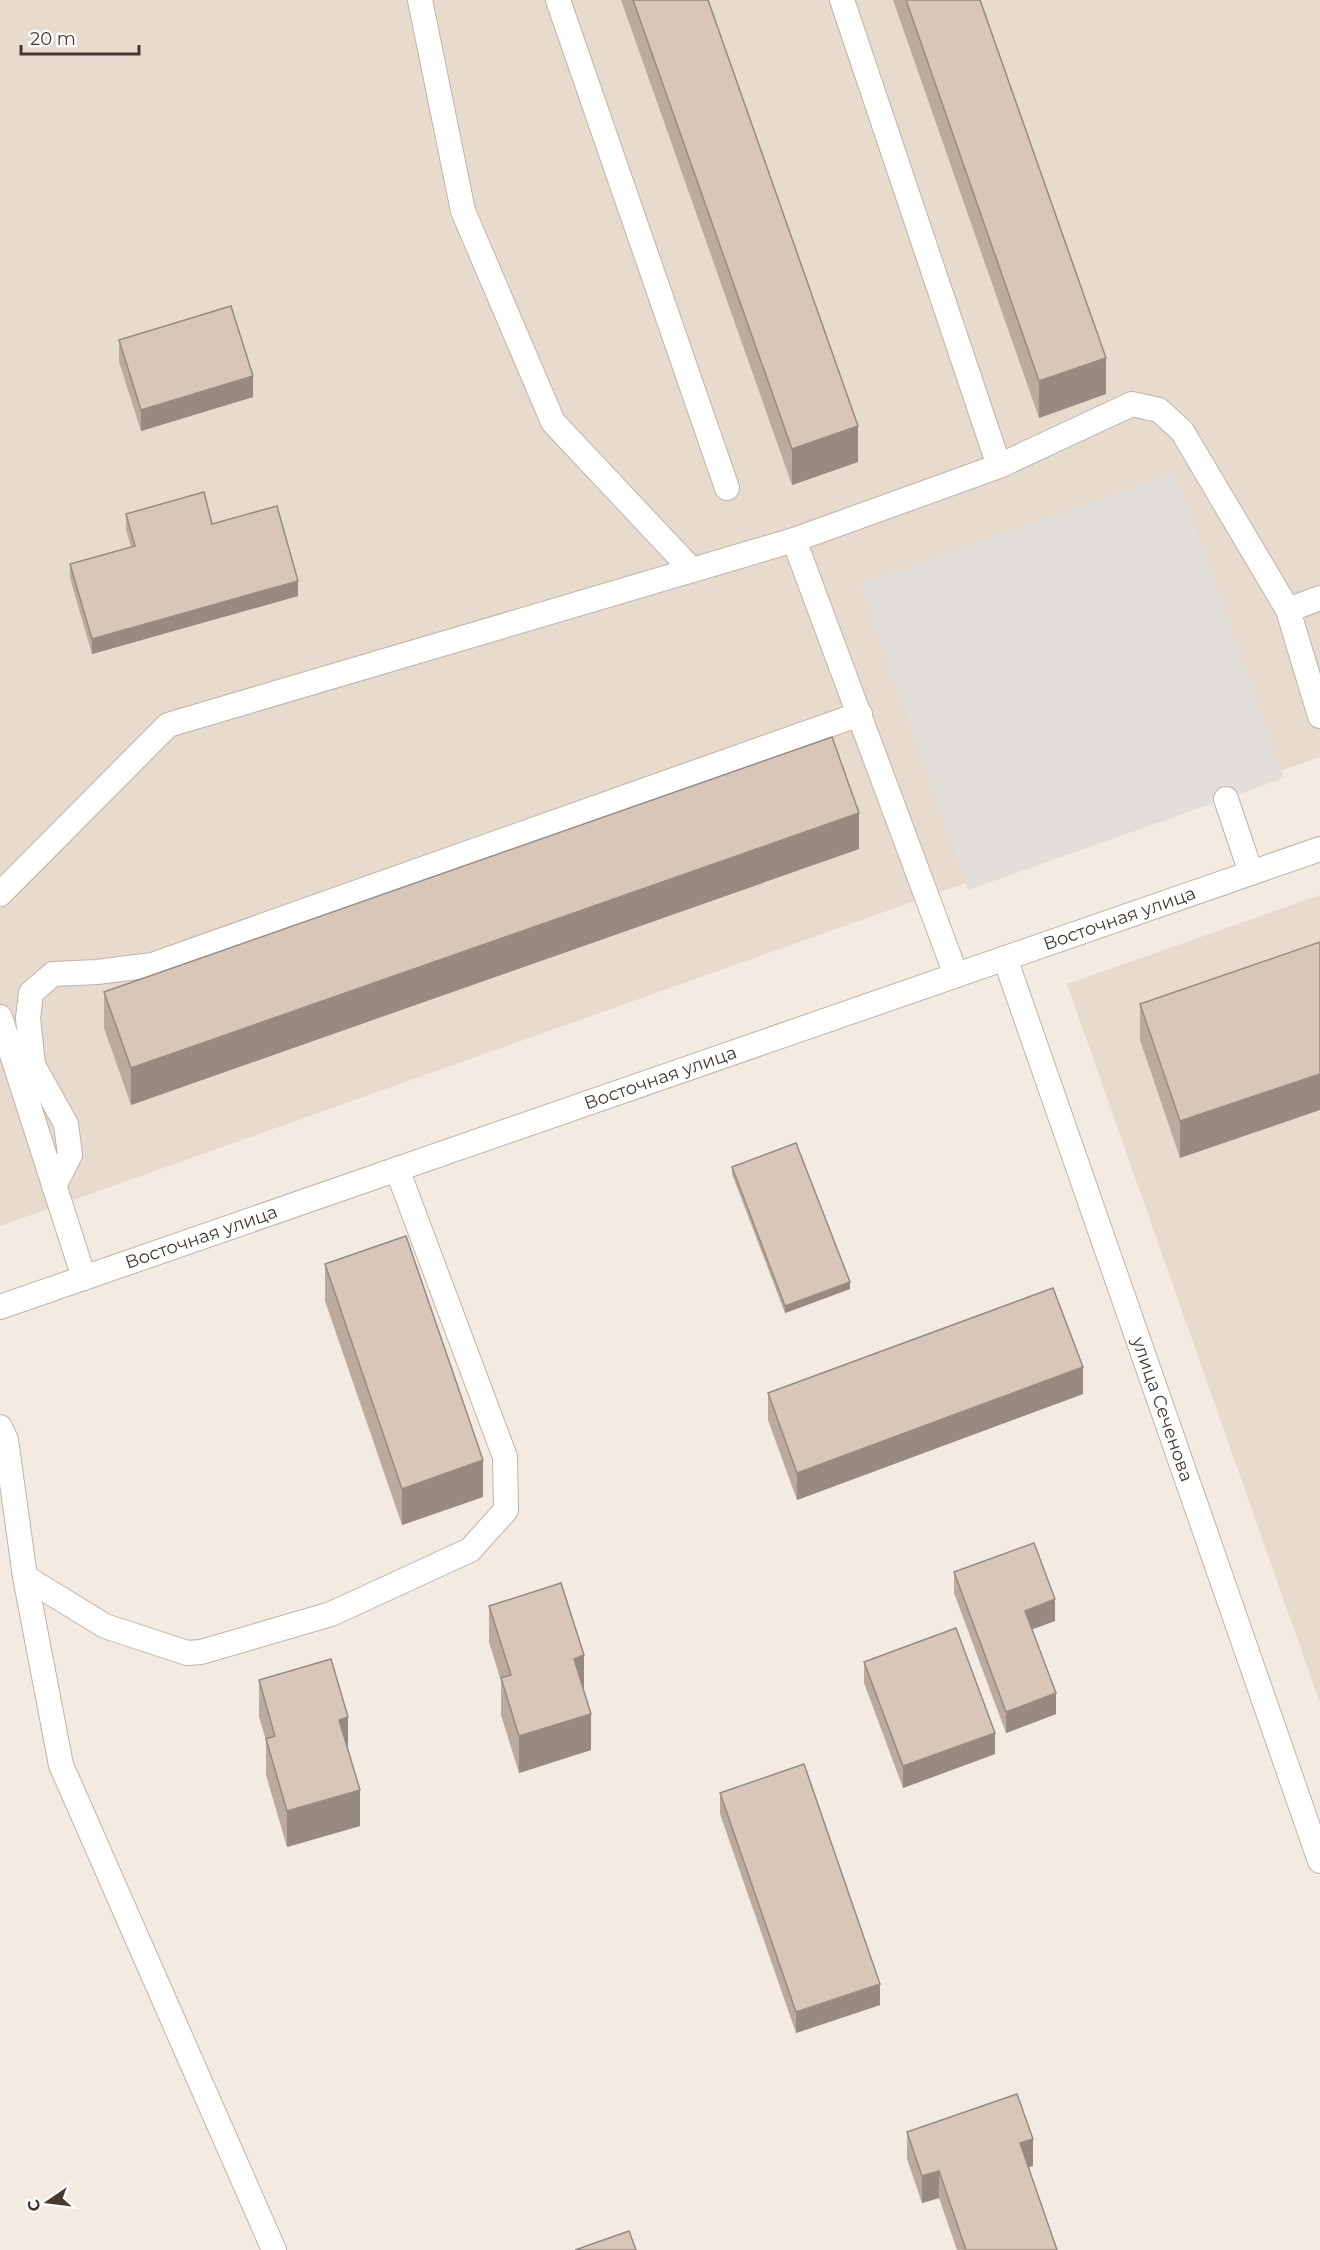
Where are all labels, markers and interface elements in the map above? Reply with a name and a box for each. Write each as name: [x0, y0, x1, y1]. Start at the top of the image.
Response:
scale bar: [21, 18, 140, 56]
text: 20 m: [30, 28, 76, 50]
street label: Восточная улица: [1040, 882, 1199, 955]
street label: Восточная улица: [581, 1041, 739, 1114]
street label: Восточная улица: [122, 1201, 280, 1274]
street label: улица Сеченова: [1127, 1333, 1198, 1484]
north arrow: [18, 2172, 78, 2232]
text: С: [23, 2197, 45, 2213]

